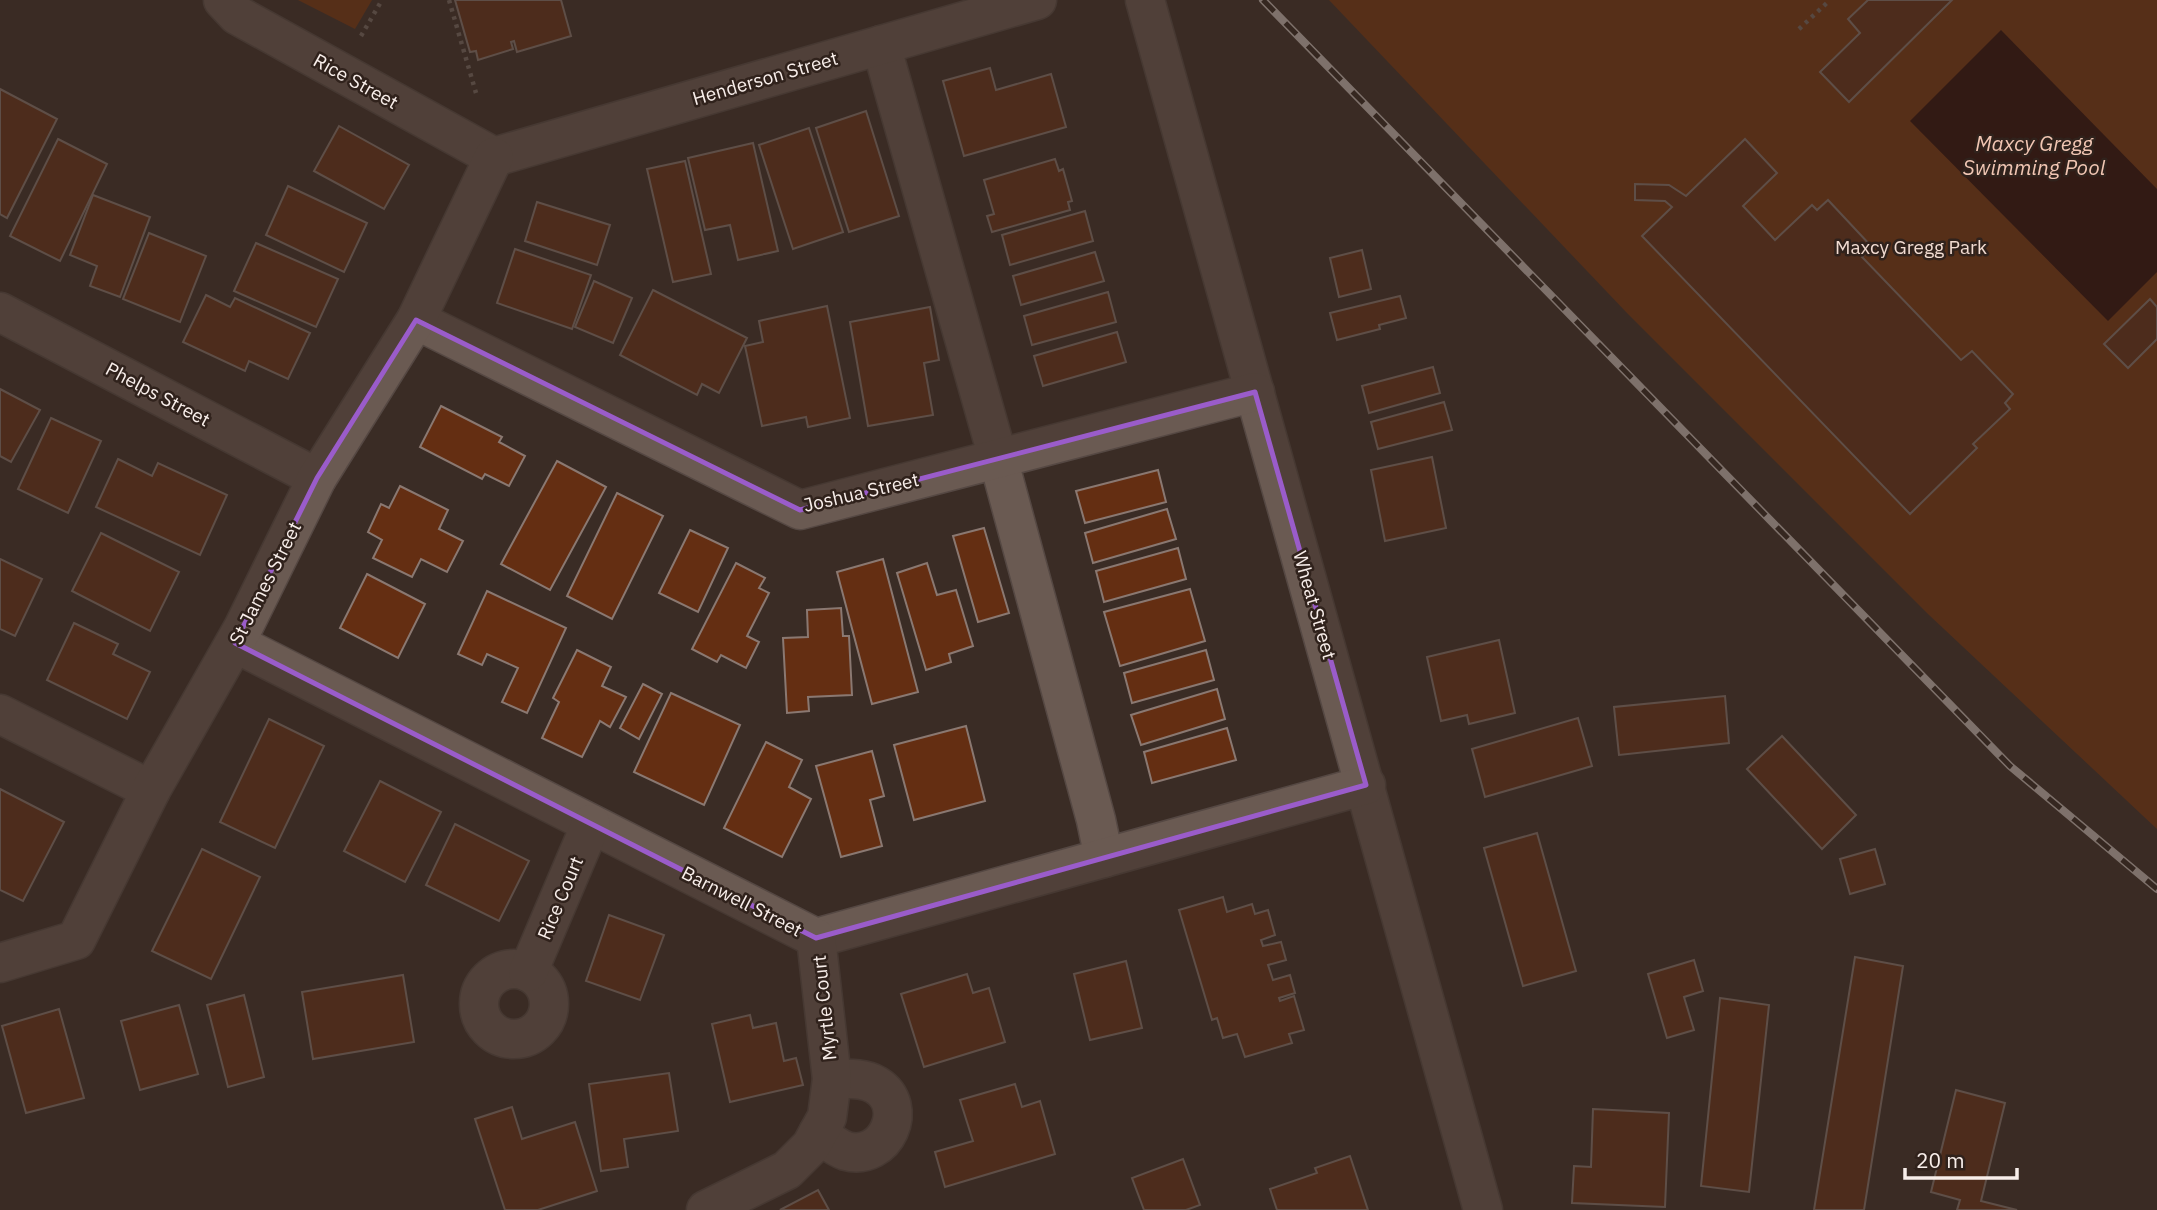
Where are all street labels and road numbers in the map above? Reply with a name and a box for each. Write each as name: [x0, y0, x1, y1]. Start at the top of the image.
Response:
street label: Henderson Street: [689, 46, 841, 110]
street label: Rice Street: [309, 48, 403, 114]
street label: Phelps Street: [102, 356, 214, 432]
street label: Joshua Street: [801, 467, 921, 517]
street label: St James Street: [224, 517, 306, 649]
street label: Wheat Street: [1288, 548, 1342, 662]
street label: Rice Court: [532, 853, 588, 943]
street label: Barnwell Street: [678, 860, 806, 942]
street label: Myrtle Court: [807, 954, 841, 1062]

